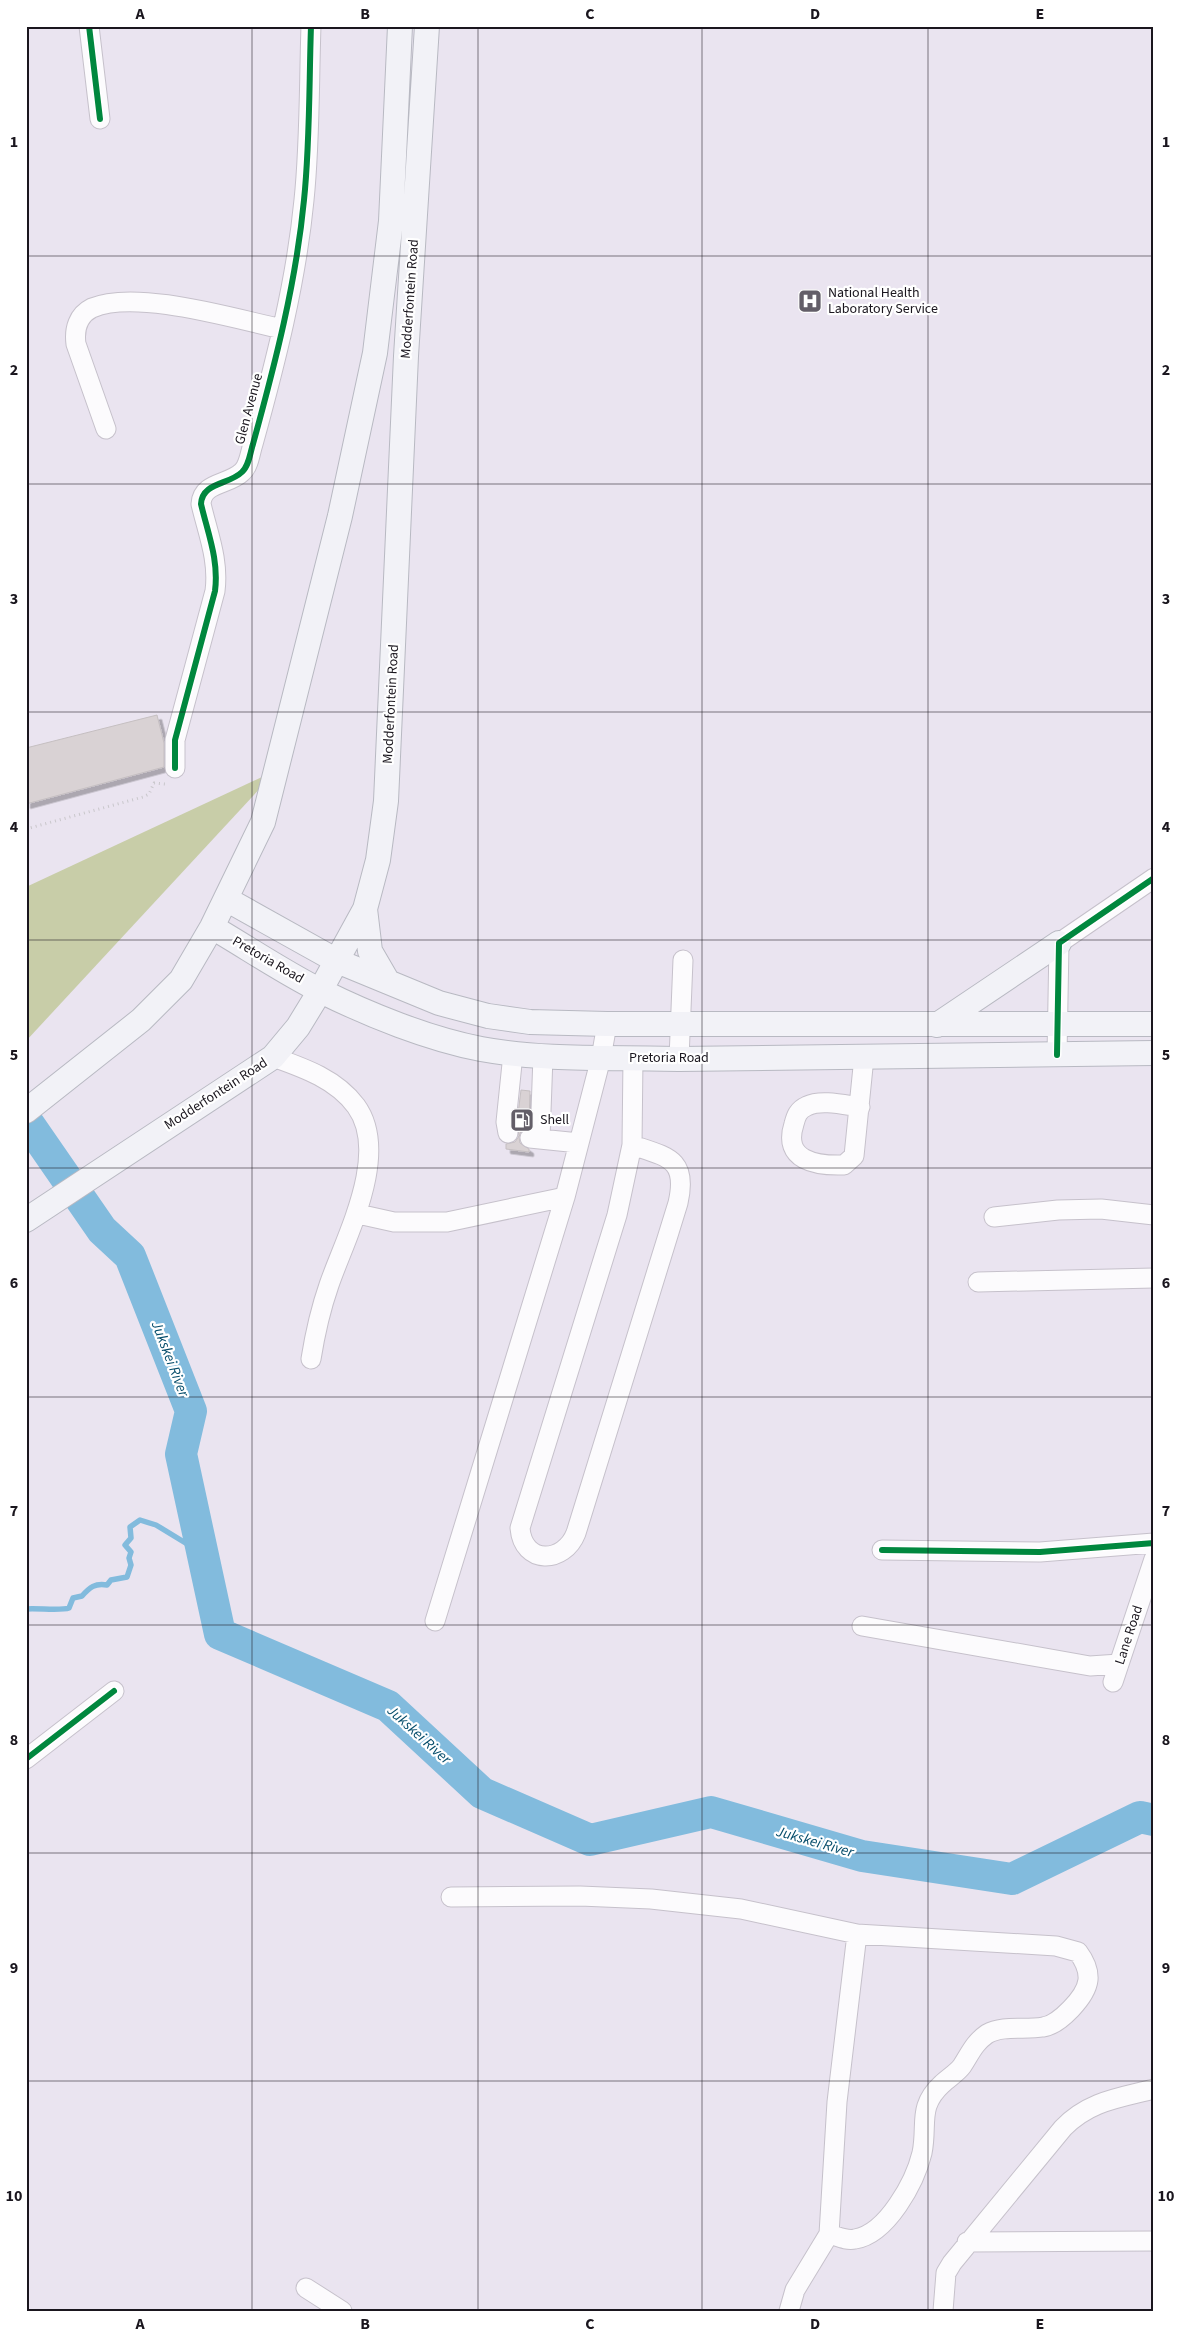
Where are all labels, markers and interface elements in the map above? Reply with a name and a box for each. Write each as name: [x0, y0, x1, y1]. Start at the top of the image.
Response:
text: A: [134, 3, 145, 25]
text: B: [360, 3, 370, 25]
text: C: [585, 3, 595, 25]
text: D: [810, 3, 820, 25]
text: E: [1036, 3, 1044, 25]
text: 1: [10, 131, 18, 153]
text: 1: [1162, 131, 1170, 153]
street label: Modderfontein Road: [396, 239, 424, 359]
place label: National Health Laboratory Service: [828, 283, 938, 319]
hospital icon: National Health Laboratory Service: [797, 288, 823, 314]
text: 2: [10, 359, 18, 381]
text: 2: [1162, 359, 1170, 381]
street label: Glen Avenue: [230, 371, 268, 447]
text: 3: [10, 588, 18, 610]
text: 3: [1162, 588, 1170, 610]
street label: Modderfontein Road: [378, 644, 404, 764]
text: 4: [10, 816, 19, 838]
text: 4: [1162, 816, 1171, 838]
street label: Pretoria Road: [228, 931, 308, 989]
text: 5: [10, 1044, 18, 1066]
text: 5: [1162, 1044, 1170, 1066]
street label: Pretoria Road: [629, 1048, 709, 1068]
street label: Modderfontein Road: [160, 1053, 272, 1135]
fuel station icon: Shell: [509, 1107, 535, 1133]
place label: Shell: [540, 1110, 570, 1130]
text: 6: [10, 1272, 18, 1294]
text: 6: [1162, 1272, 1170, 1294]
water label: Jukskei River: [146, 1317, 194, 1401]
text: 7: [10, 1500, 18, 1522]
text: 7: [1162, 1500, 1170, 1522]
street label: Lane Road: [1110, 1603, 1148, 1667]
water label: Jukskei River: [382, 1700, 456, 1770]
text: 8: [10, 1729, 18, 1751]
text: 8: [1162, 1729, 1170, 1751]
water label: Jukskei River: [773, 1821, 857, 1863]
text: 9: [10, 1957, 18, 1979]
text: 9: [1162, 1957, 1170, 1979]
text: 10: [6, 2185, 22, 2207]
text: 10: [1158, 2185, 1174, 2207]
text: A: [134, 2313, 145, 2335]
text: B: [360, 2313, 370, 2335]
text: C: [585, 2313, 595, 2335]
text: D: [810, 2313, 820, 2335]
text: E: [1036, 2313, 1044, 2335]

